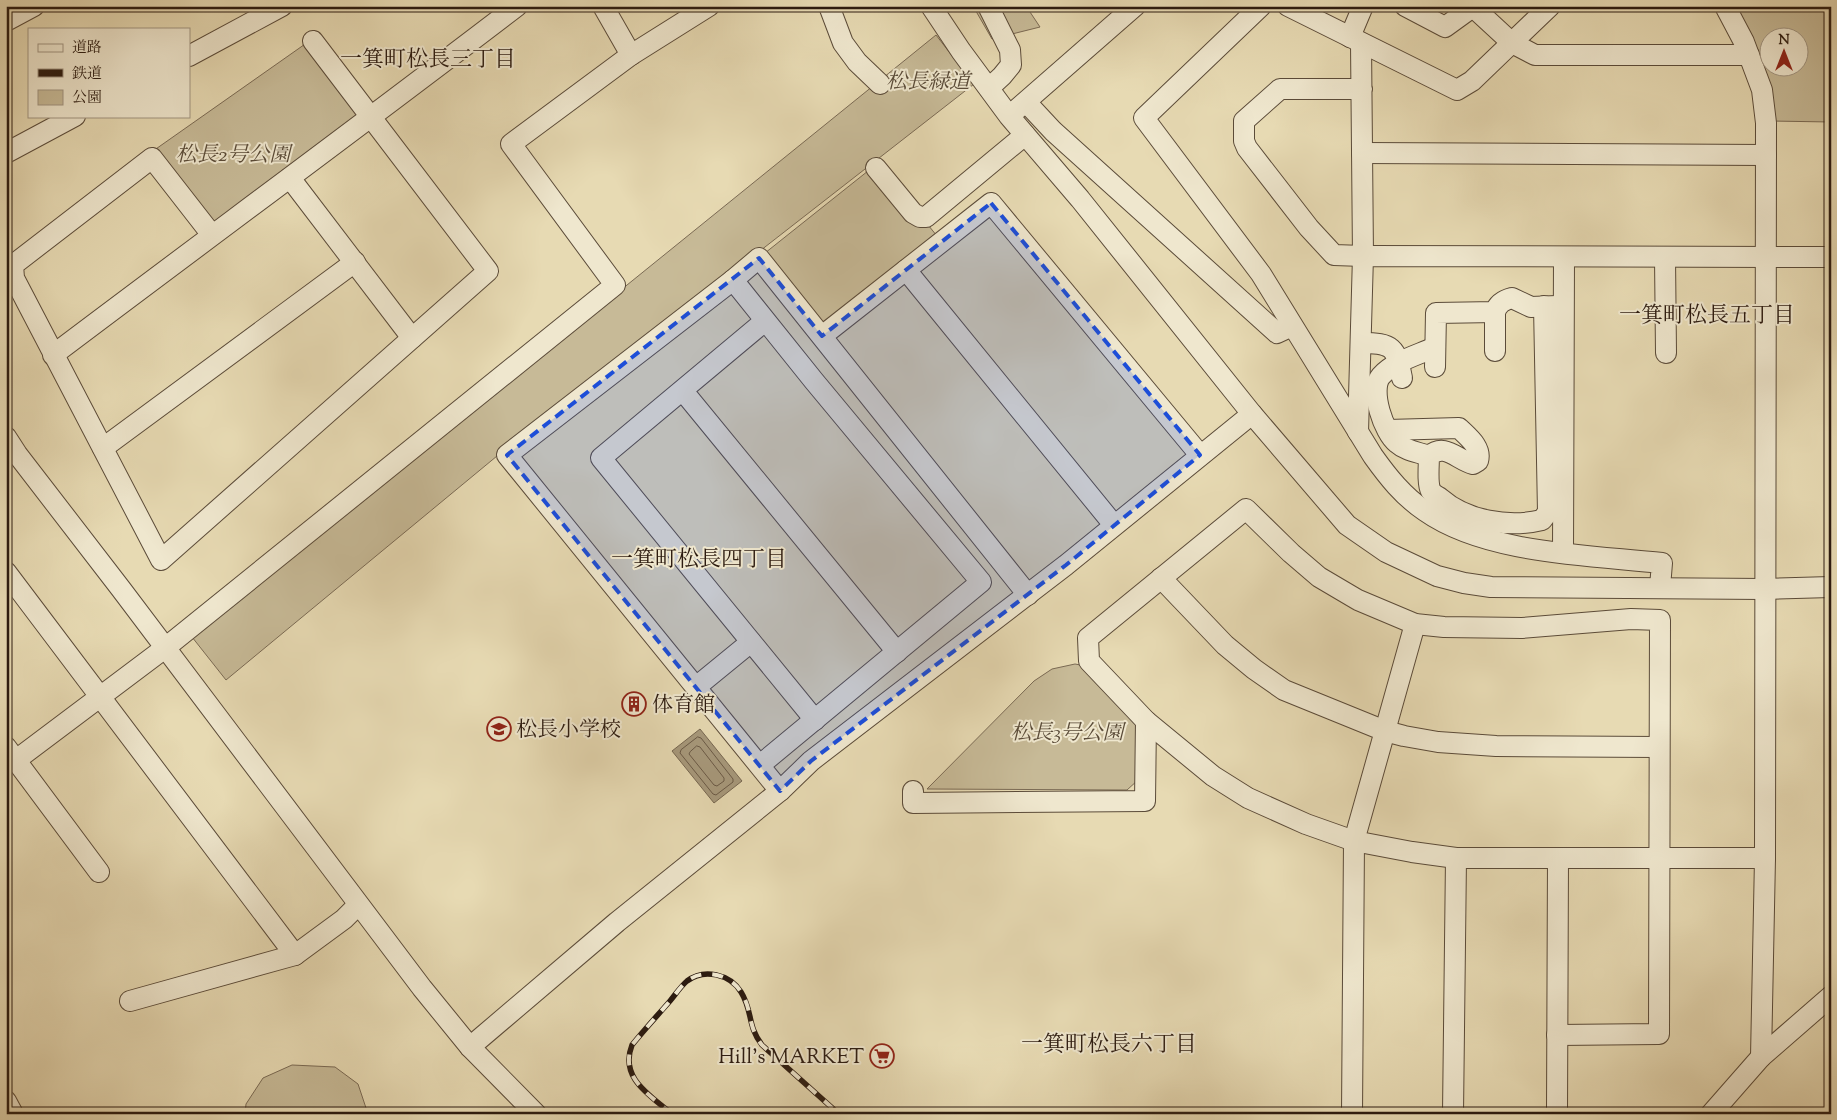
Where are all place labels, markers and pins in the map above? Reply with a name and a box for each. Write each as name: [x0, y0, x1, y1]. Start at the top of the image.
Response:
building icon: 体育館: [621, 691, 647, 717]
place label: 体育館: [652, 691, 715, 721]
school or university icon: 松長小学校: [486, 716, 512, 742]
place label: 松長小学校: [516, 716, 621, 746]
place label: Hill’s MARKET: [718, 1043, 864, 1073]
supermarket icon: Hill’s MARKET: [869, 1043, 895, 1069]

